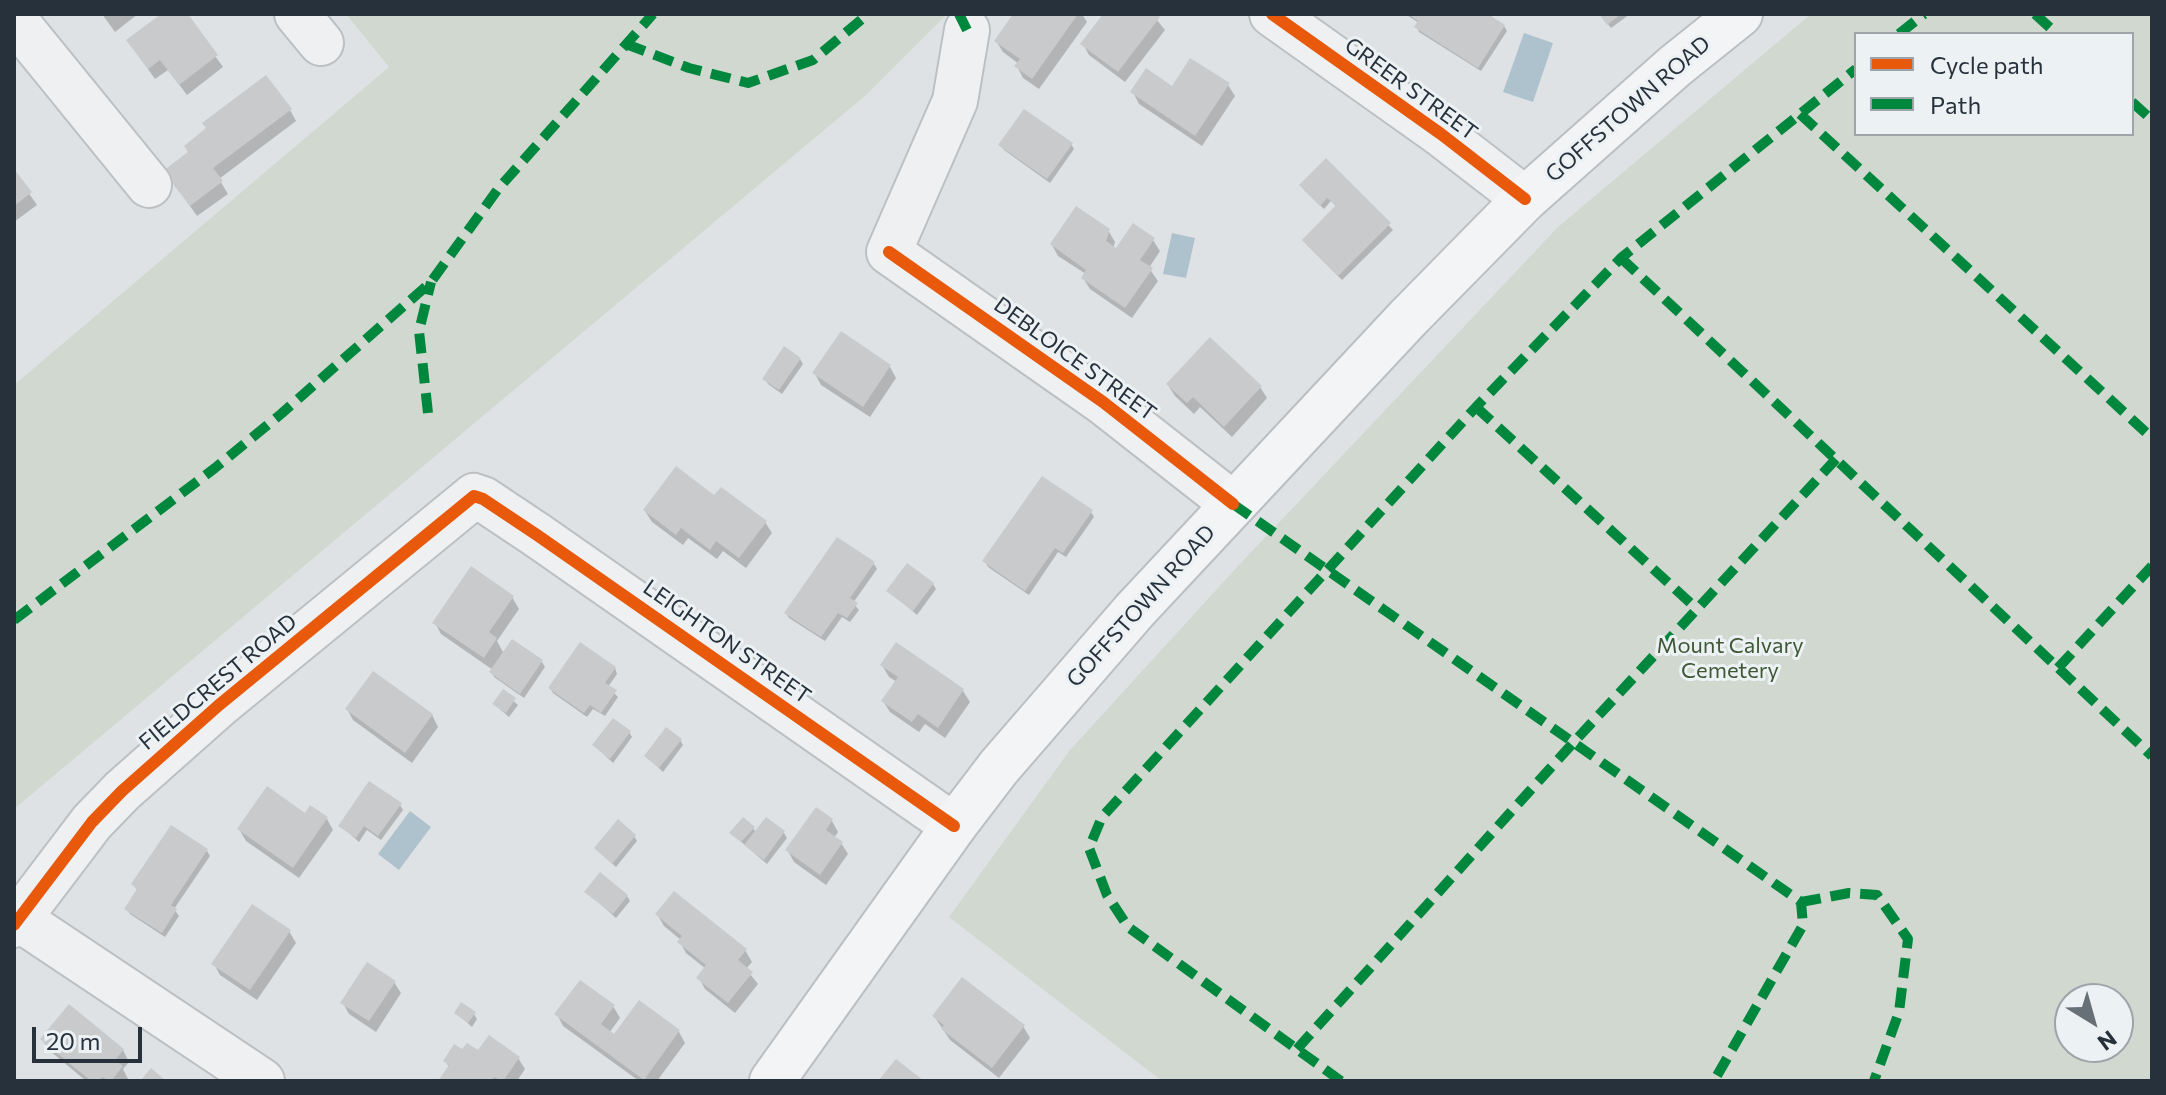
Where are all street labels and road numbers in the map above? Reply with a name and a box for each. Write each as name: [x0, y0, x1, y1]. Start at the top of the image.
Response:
street label: GOFFSTOWN ROAD: [1540, 30, 1716, 188]
street label: GREER STREET: [1339, 32, 1483, 146]
street label: DEBLOICE STREET: [989, 291, 1161, 427]
street label: GOFFSTOWN ROAD: [1061, 519, 1221, 693]
street label: LEIGHTON STREET: [638, 574, 816, 710]
street label: FIELDCREST ROAD: [134, 608, 302, 756]

